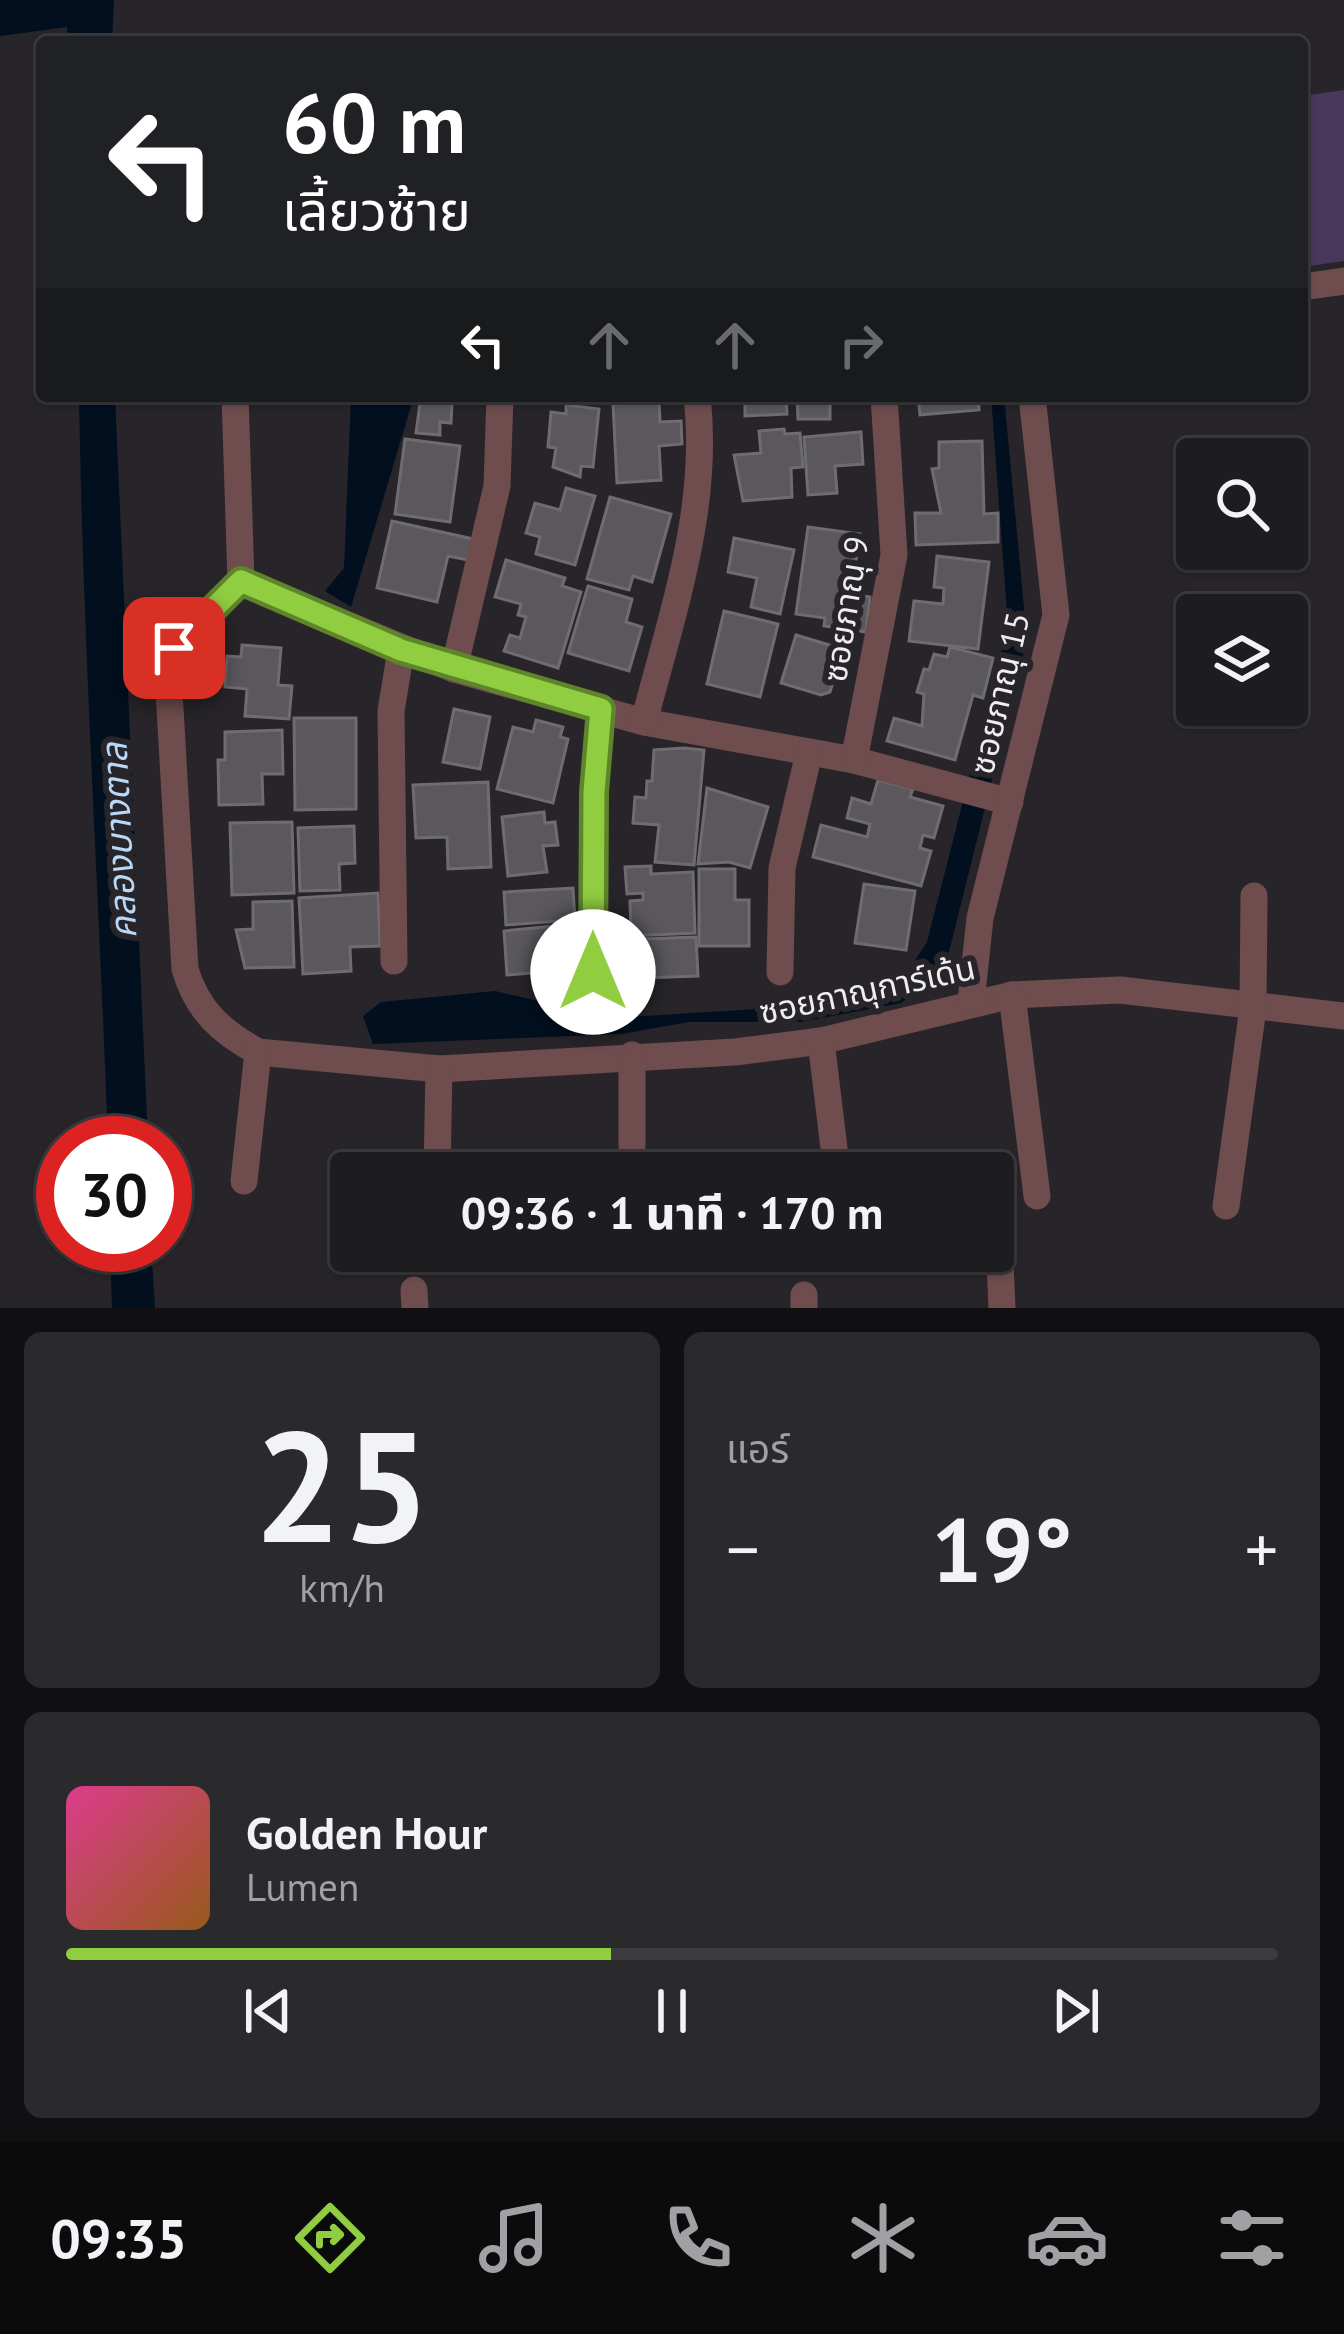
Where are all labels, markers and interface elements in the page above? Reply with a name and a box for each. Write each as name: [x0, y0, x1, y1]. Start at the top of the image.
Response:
text: 60 m: [282, 67, 466, 176]
icon: left: [84, 84, 240, 240]
text: เลี้ยวซ้าย: [282, 175, 471, 245]
icon: left: [450, 312, 516, 378]
icon: ahead: [576, 312, 642, 378]
icon: ahead: [702, 312, 768, 378]
icon: right: [828, 312, 894, 378]
map controls: [1176, 438, 1308, 726]
button: search: [1176, 438, 1308, 570]
street label: ซอยภาณุ 9: [812, 533, 878, 685]
button: layers: [1176, 594, 1308, 726]
pin: [123, 597, 225, 699]
street label: ซอยภาณุ 15: [959, 608, 1039, 778]
icon: arrive: [141, 615, 207, 681]
water label: คลองบางตาล: [89, 740, 147, 940]
position arrow: [530, 909, 656, 1035]
street label: ซอยภาณุการ์เด้น: [755, 945, 979, 1033]
speed limit sign: 30: [36, 1116, 192, 1272]
text: 09:36 · 1 นาที · 170 m: [461, 1183, 883, 1241]
text: 25: [254, 1383, 430, 1585]
text: แอร์: [726, 1423, 789, 1474]
text: 19°: [931, 1490, 1073, 1607]
text: −: [726, 1506, 759, 1591]
text: +: [1245, 1506, 1278, 1591]
text: km/h: [299, 1562, 385, 1613]
text: Golden Hour: [246, 1803, 487, 1861]
text: Lumen: [246, 1861, 359, 1912]
icon: previous: [235, 1978, 301, 2044]
icon: pause: [639, 1978, 705, 2044]
icon: next: [1043, 1978, 1109, 2044]
icon: directions: [288, 2196, 372, 2280]
icon: music: [472, 2196, 556, 2280]
icon: phone: [656, 2196, 740, 2280]
icon: climate: [841, 2196, 925, 2280]
icon: car: [1025, 2196, 1109, 2280]
icon: filters: [1210, 2196, 1294, 2280]
text: 09:35: [50, 2203, 187, 2273]

